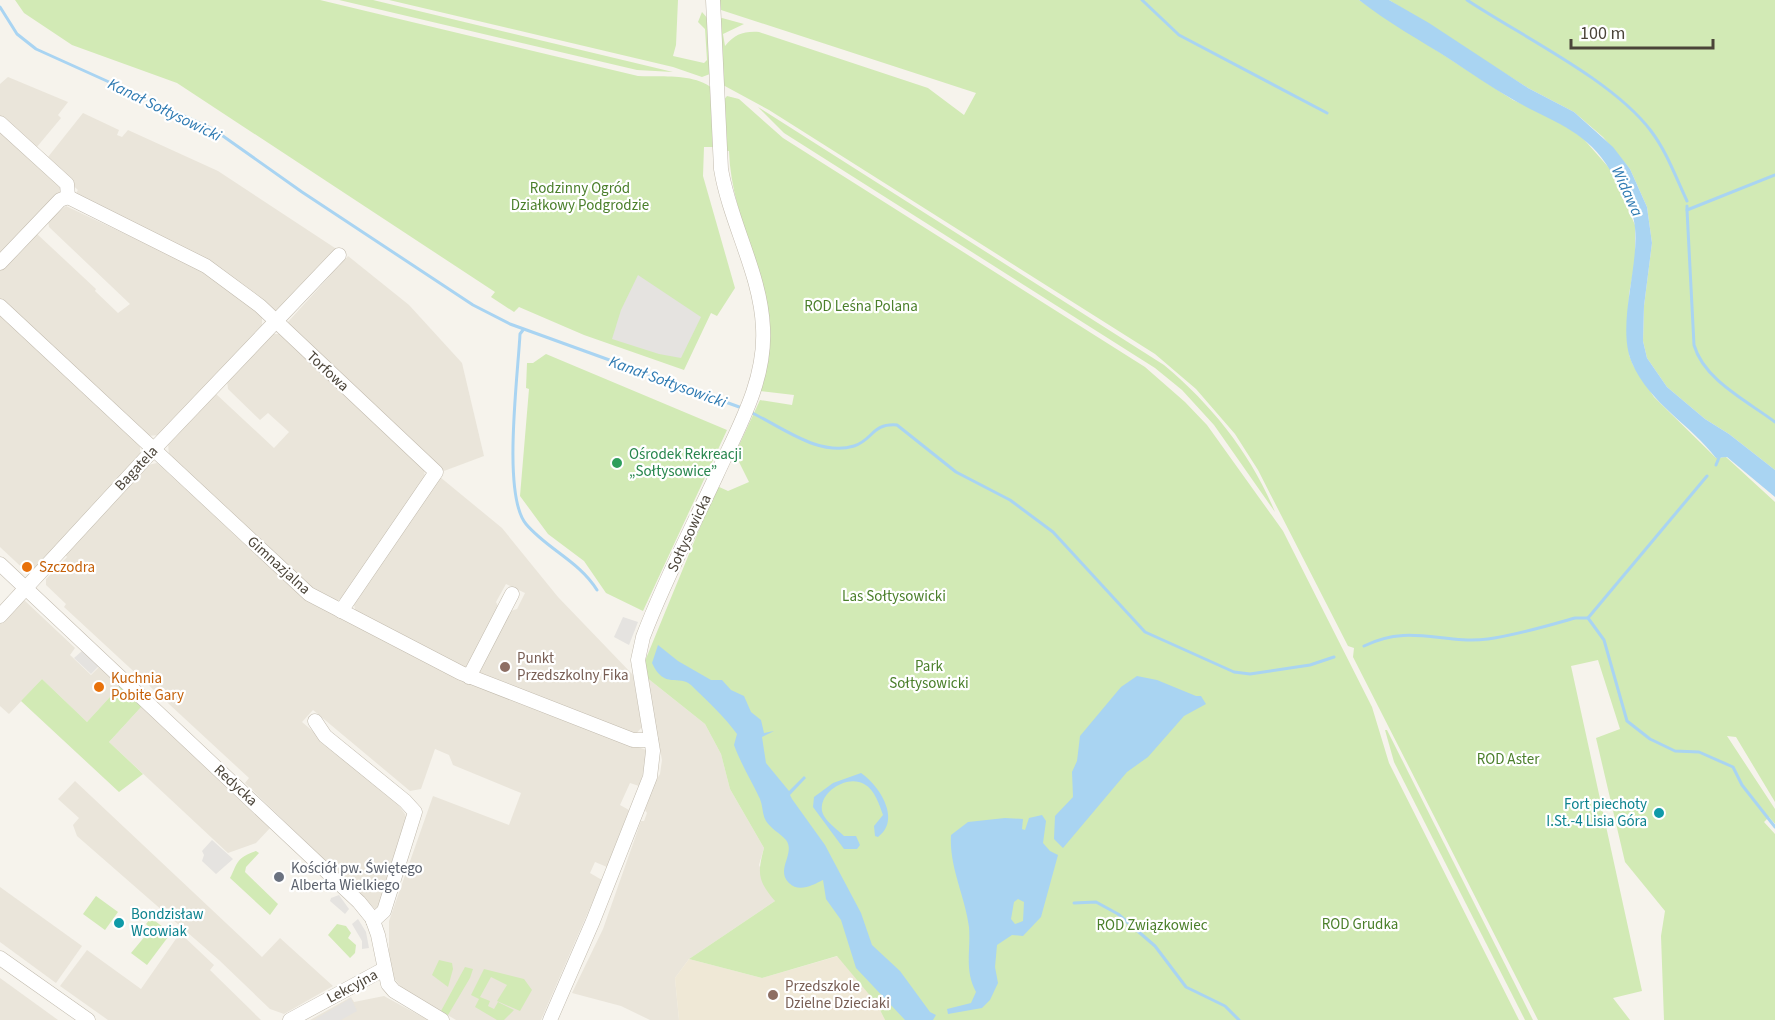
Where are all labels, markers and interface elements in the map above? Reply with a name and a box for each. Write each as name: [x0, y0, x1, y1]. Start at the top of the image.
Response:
scale bar: [1571, 12, 1714, 50]
text: 100 m: [1580, 21, 1625, 46]
water label: Kanał Sołtysowicki: [104, 73, 225, 147]
water label: Widawa: [1606, 163, 1648, 220]
park label: Rodzinny Ogród Działkowy Podgrodzie: [511, 178, 649, 216]
park label: ROD Leśna Polana: [804, 296, 918, 317]
street label: Torfowa: [302, 346, 353, 396]
water label: Kanał Sołtysowicki: [606, 350, 730, 413]
street label: Bagatela: [110, 441, 163, 496]
place label: Ośrodek Rekreacji „Sołtysowice”: [629, 444, 742, 482]
marker: Ośrodek Rekreacji „Sołtysowice”: [610, 456, 624, 470]
street label: Sołtysowicka: [662, 491, 717, 575]
street label: Gimnazjalna: [243, 531, 315, 599]
place label: Szczodra: [39, 557, 95, 578]
marker: Szczodra: [20, 560, 34, 574]
park label: Las Sołtysowicki: [842, 586, 946, 607]
place label: Punkt Przedszkolny Fika: [517, 648, 629, 686]
park label: Park Sołtysowicki: [889, 656, 969, 694]
marker: Punkt Przedszkolny Fika: [498, 660, 512, 674]
place label: Kuchnia Pobite Gary: [111, 668, 184, 706]
marker: Kuchnia Pobite Gary: [92, 680, 106, 694]
park label: ROD Aster: [1477, 749, 1540, 770]
street label: Redycka: [209, 760, 262, 811]
place label: Fort piechoty I.St.-4 Lisia Góra: [1546, 794, 1647, 832]
marker: Fort piechoty I.St.-4 Lisia Góra: [1652, 806, 1666, 820]
place label: Kościół pw. Świętego Alberta Wielkiego: [291, 858, 423, 896]
marker: Kościół pw. Świętego Alberta Wielkiego: [272, 870, 286, 884]
place label: Bondzisław Wcowiak: [131, 904, 204, 942]
park label: ROD Grudka: [1322, 914, 1398, 935]
park label: ROD Związkowiec: [1097, 915, 1208, 936]
marker: Bondzisław Wcowiak: [112, 916, 126, 930]
street label: Lekcyjna: [323, 964, 381, 1009]
place label: Przedszkole Dzielne Dzieciaki: [785, 976, 890, 1014]
marker: Przedszkole Dzielne Dzieciaki: [766, 988, 780, 1002]

